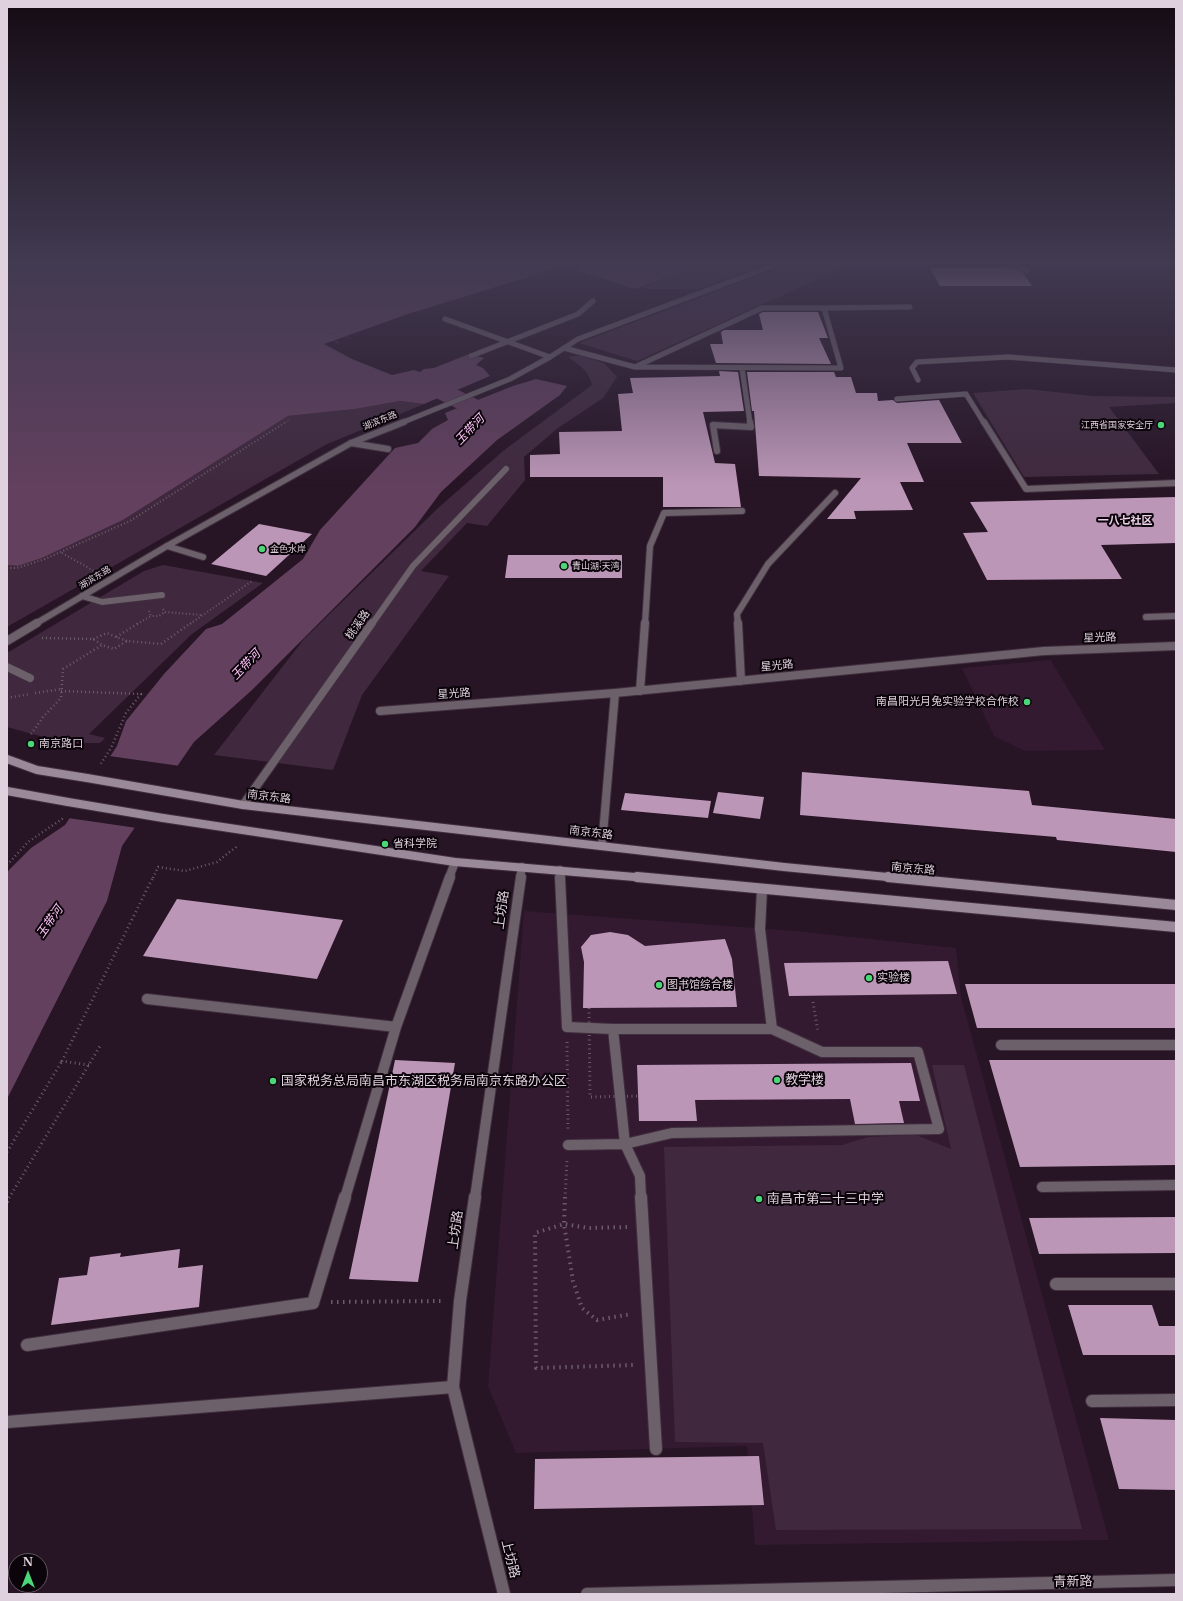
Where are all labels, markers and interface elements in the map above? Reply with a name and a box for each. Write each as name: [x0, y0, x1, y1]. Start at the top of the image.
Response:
street label: 湖滨东路: [361, 409, 399, 433]
water label: 玉带河: [452, 412, 488, 448]
place label: 江西省国家安全厅: [1081, 420, 1153, 430]
marker: 江西省国家安全厅: [1156, 420, 1166, 430]
district label: 一八七社区: [1098, 514, 1152, 528]
marker: 金色水岸: [257, 544, 267, 554]
place label: 金色水岸: [270, 544, 306, 554]
marker: 青山湖·天湾: [559, 561, 569, 571]
place label: 青山湖·天湾: [572, 561, 620, 571]
street label: 湖滨东路: [77, 564, 113, 592]
street label: 桃溪路: [343, 608, 373, 642]
street label: 星光路: [1083, 631, 1117, 645]
water label: 玉带河: [228, 647, 264, 683]
street label: 星光路: [760, 658, 794, 674]
street label: 星光路: [437, 686, 471, 702]
place label: 南昌阳光月兔实验学校合作校: [876, 695, 1019, 709]
marker: 南昌阳光月兔实验学校合作校: [1022, 697, 1032, 707]
place label: 南京路口: [39, 737, 83, 751]
marker: 南京路口: [26, 739, 36, 749]
street label: 南京东路: [246, 788, 292, 806]
street label: 南京东路: [568, 824, 614, 842]
place label: 省科学院: [393, 837, 437, 851]
marker: 省科学院: [380, 839, 390, 849]
street label: 南京东路: [891, 861, 935, 877]
street label: 上坊路: [492, 890, 512, 930]
water label: 玉带河: [34, 903, 66, 941]
place label: 实验楼: [877, 971, 910, 985]
marker: 实验楼: [864, 973, 874, 983]
place label: 图书馆综合楼: [667, 978, 733, 992]
marker: 图书馆综合楼: [654, 980, 664, 990]
place label: 教学楼: [785, 1072, 824, 1088]
place label: 国家税务总局南昌市东湖区税务局南京东路办公区: [281, 1073, 567, 1089]
marker: 教学楼: [772, 1075, 782, 1085]
marker: 国家税务总局南昌市东湖区税务局南京东路办公区: [268, 1076, 278, 1086]
place label: 南昌市第二十三中学: [767, 1191, 884, 1207]
marker: 南昌市第二十三中学: [754, 1194, 764, 1204]
street label: 上坊路: [446, 1210, 466, 1250]
street label: 上坊路: [498, 1538, 522, 1580]
north arrow: [8, 1553, 48, 1593]
text: N: [23, 1555, 33, 1569]
street label: 青新路: [1053, 1574, 1093, 1590]

